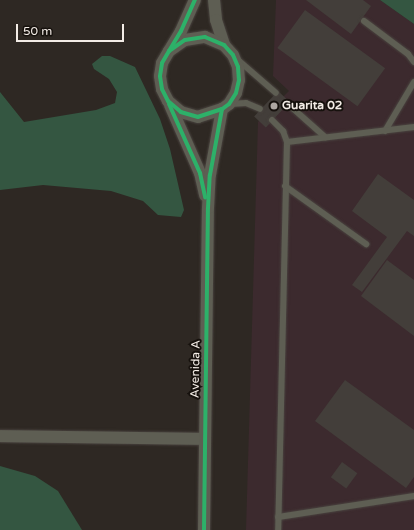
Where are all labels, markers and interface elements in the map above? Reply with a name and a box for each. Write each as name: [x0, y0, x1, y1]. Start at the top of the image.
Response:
scale bar: [18, 16, 126, 42]
text: 50 m: [23, 24, 52, 38]
place label: Guarita 02: [282, 99, 342, 113]
marker: Guarita 02: [269, 101, 279, 111]
street label: Avenida A: [188, 340, 204, 398]

